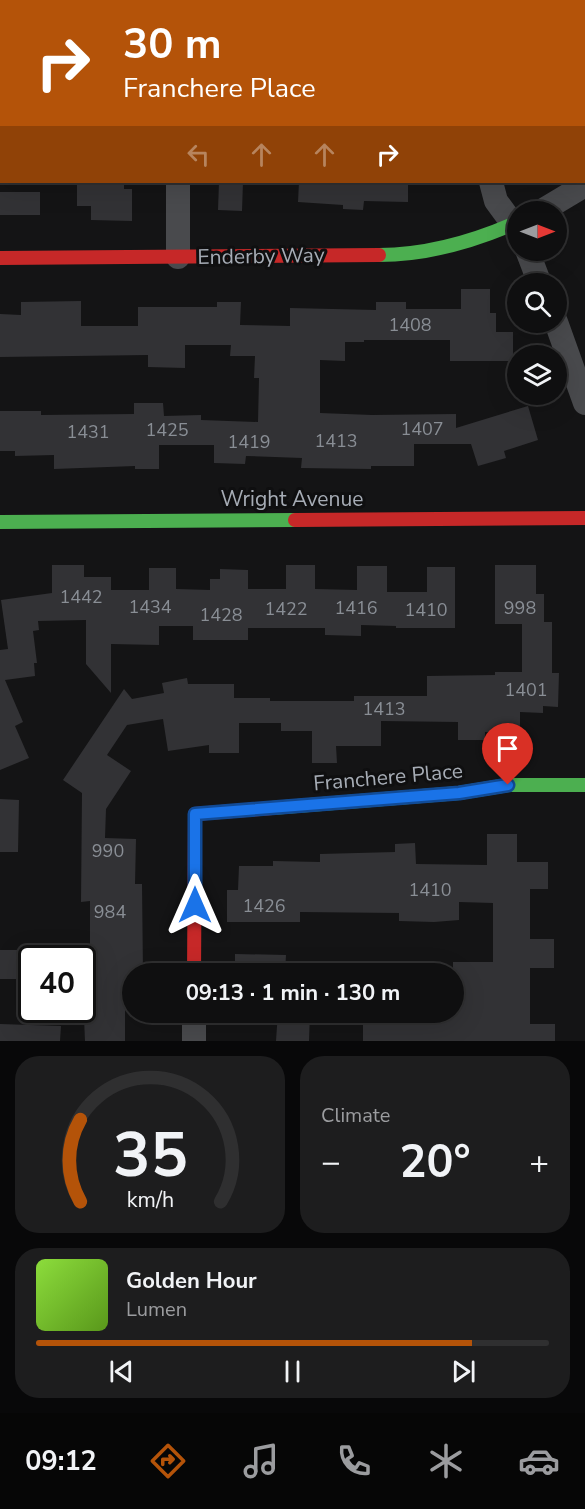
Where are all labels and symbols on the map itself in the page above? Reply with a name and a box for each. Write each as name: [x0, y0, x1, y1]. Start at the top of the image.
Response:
north arrow: [507, 201, 567, 261]
street label: Enderby Way: [197, 241, 325, 271]
house number: 1408: [388, 313, 432, 337]
house number: 1407: [400, 417, 444, 441]
house number: 1425: [145, 418, 189, 442]
house number: 1431: [66, 420, 110, 444]
house number: 1413: [314, 429, 358, 453]
house number: 1419: [227, 430, 271, 454]
street label: Wright Avenue: [221, 485, 363, 513]
house number: 1442: [59, 585, 103, 609]
house number: 1434: [128, 595, 172, 619]
house number: 1416: [334, 596, 378, 620]
house number: 998: [504, 596, 536, 620]
house number: 1422: [264, 597, 308, 621]
house number: 1410: [404, 598, 448, 622]
house number: 1428: [199, 603, 243, 627]
house number: 1401: [504, 678, 548, 702]
house number: 1413: [362, 697, 406, 721]
pin: [482, 723, 533, 785]
street label: Franchere Place: [312, 757, 464, 797]
house number: 990: [92, 839, 124, 863]
position arrow: [163, 873, 227, 937]
house number: 1410: [408, 878, 452, 902]
house number: 1426: [242, 894, 286, 918]
house number: 984: [94, 900, 126, 924]
speed limit sign: 40: [18, 945, 96, 1023]

